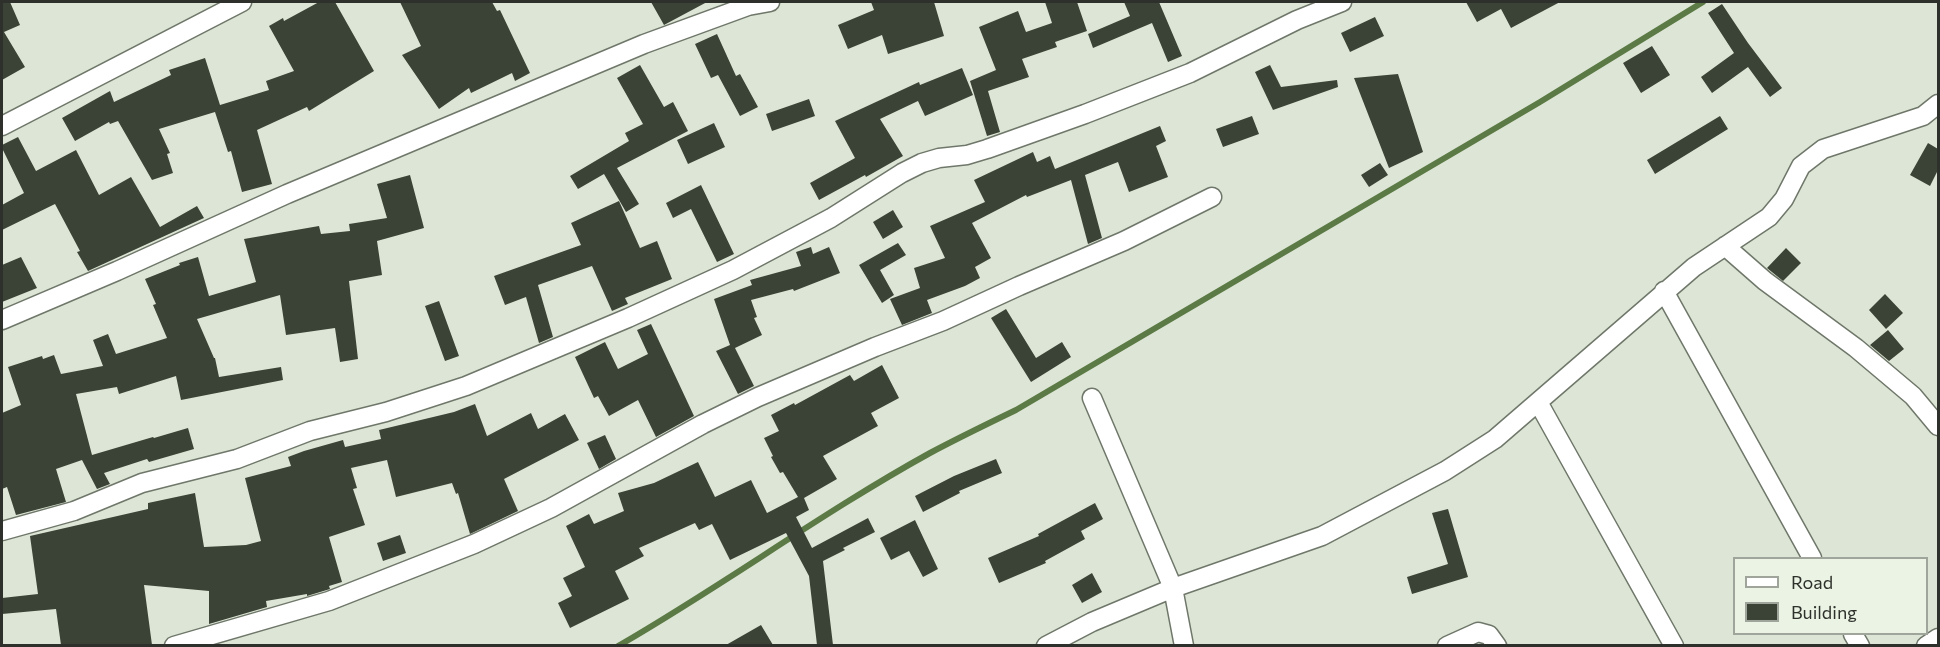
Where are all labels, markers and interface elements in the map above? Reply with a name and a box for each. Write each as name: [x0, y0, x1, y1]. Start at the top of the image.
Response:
legend: [1733, 557, 1928, 635]
text: Road: [1791, 571, 1833, 593]
text: Building: [1791, 601, 1857, 623]

